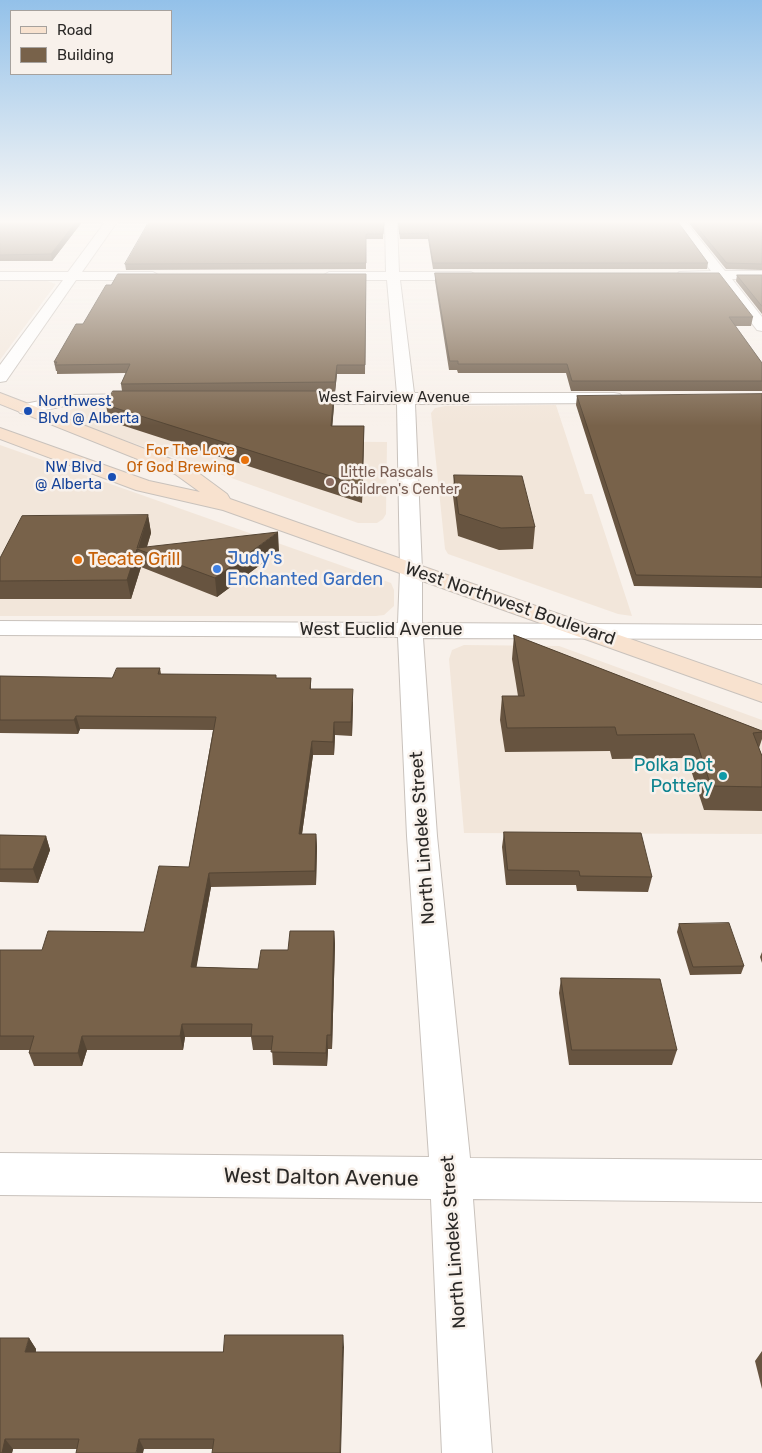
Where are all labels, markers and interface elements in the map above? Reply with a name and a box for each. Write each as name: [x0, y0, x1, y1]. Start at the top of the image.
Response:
legend: [10, 10, 172, 75]
text: Road: [57, 21, 93, 39]
text: Building: [57, 46, 114, 64]
street label: West Fairview Avenue: [318, 389, 470, 407]
place label: Northwest Blvd @ Alberta: [38, 393, 139, 428]
marker: Northwest Blvd @ Alberta: [22, 405, 34, 417]
place label: For The Love Of God Brewing: [127, 442, 235, 477]
marker: For The Love Of God Brewing: [239, 454, 251, 466]
place label: NW Blvd @ Alberta: [35, 459, 102, 494]
place label: Little Rascals Children's Center: [340, 464, 460, 499]
marker: NW Blvd @ Alberta: [106, 471, 118, 483]
marker: Little Rascals Children's Center: [324, 476, 336, 488]
place label: Judy's Enchanted Garden: [227, 548, 383, 590]
place label: Tecate Grill: [88, 549, 180, 571]
marker: Tecate Grill: [72, 554, 84, 566]
street label: West Northwest Boulevard: [402, 558, 618, 650]
marker: Judy's Enchanted Garden: [211, 563, 223, 575]
street label: West Euclid Avenue: [299, 619, 463, 641]
street label: North Lindeke Street: [406, 751, 440, 925]
place label: Polka Dot Pottery: [634, 755, 713, 798]
marker: Polka Dot Pottery: [717, 770, 729, 782]
street label: North Lindeke Street: [437, 1155, 471, 1329]
street label: West Dalton Avenue: [223, 1164, 419, 1192]

